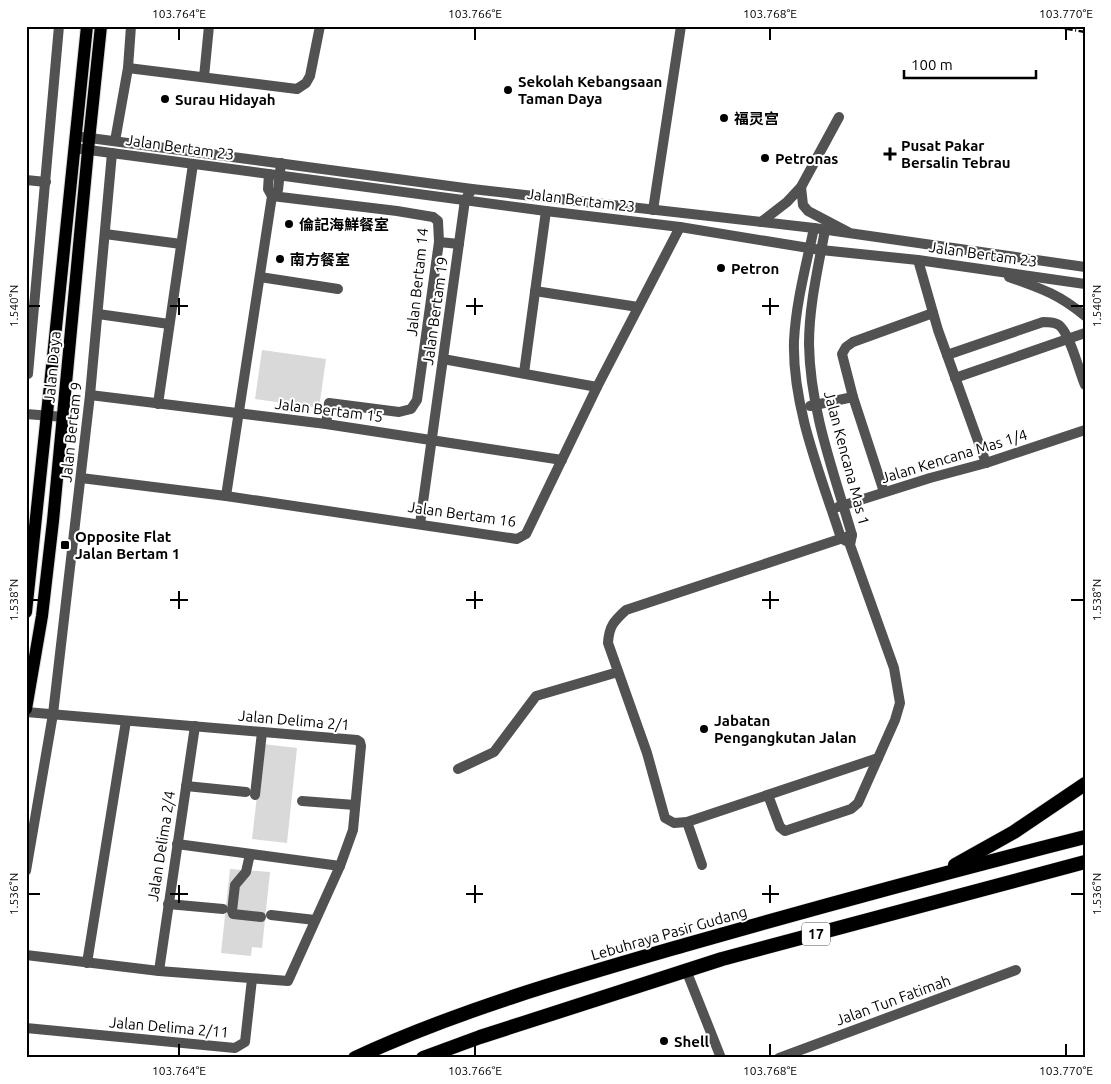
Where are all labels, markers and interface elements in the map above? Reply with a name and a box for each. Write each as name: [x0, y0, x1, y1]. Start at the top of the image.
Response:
text: 103.764°E: [152, 7, 206, 20]
text: 103.766°E: [448, 7, 502, 20]
text: 103.768°E: [743, 7, 797, 20]
text: 103.770°E: [1039, 7, 1093, 20]
scale bar: [904, 48, 1036, 80]
text: 100 m: [911, 56, 953, 73]
place label: Sekolah Kebangsaan Taman Daya: [518, 73, 662, 107]
marker: Sekolah Kebangsaan Taman Daya: [502, 84, 514, 96]
place label: Surau Hidayah: [175, 91, 276, 108]
marker: Surau Hidayah: [159, 93, 171, 105]
place label: 福灵宫: [734, 110, 779, 127]
marker: 福灵宫: [718, 112, 730, 124]
street label: Jalan Bertam 23: [125, 131, 235, 163]
place label: Pusat Pakar Bersalin Tebrau: [901, 137, 1011, 171]
marker: Pusat Pakar Bersalin Tebrau: [883, 147, 897, 161]
place label: Petronas: [775, 150, 838, 167]
marker: Petronas: [759, 152, 771, 164]
street label: Jalan Bertam 23: [526, 185, 636, 215]
place label: 倫記海鮮餐室: [299, 216, 389, 233]
marker: 倫記海鮮餐室: [283, 218, 295, 230]
street label: Jalan Bertam 14: [403, 227, 431, 337]
street label: Jalan Bertam 23: [928, 238, 1038, 270]
place label: 南方餐室: [290, 251, 350, 268]
marker: 南方餐室: [274, 253, 286, 265]
street label: Jalan Bertam 19: [419, 256, 451, 366]
place label: Petron: [731, 260, 779, 277]
marker: Petron: [715, 262, 727, 274]
text: 1.540°N: [7, 285, 20, 327]
text: 1.540°N: [1090, 285, 1103, 327]
street label: Jalan Daya: [40, 330, 64, 404]
street label: Jalan Bertam 9: [57, 381, 85, 483]
street label: Jalan Kencana Mas 1: [821, 389, 873, 527]
street label: Jalan Bertam 15: [274, 395, 384, 425]
street label: Jalan Kencana Mas 1/4: [879, 426, 1029, 486]
street label: Jalan Bertam 16: [407, 498, 517, 530]
place label: Opposite Flat Jalan Bertam 1: [75, 528, 180, 562]
marker: Opposite Flat Jalan Bertam 1: [59, 539, 71, 551]
text: 1.538°N: [7, 579, 20, 621]
text: 1.538°N: [1090, 579, 1103, 621]
street label: Jalan Delima 2/1: [238, 707, 350, 733]
place label: Jabatan Pengangkutan Jalan: [714, 712, 857, 746]
marker: Jabatan Pengangkutan Jalan: [698, 723, 710, 735]
street label: Jalan Delima 2/4: [144, 789, 178, 903]
text: 1.536°N: [7, 873, 20, 915]
text: 1.536°N: [1090, 873, 1103, 915]
street label: Lebuhraya Pasir Gudang: [589, 903, 749, 963]
road number: 17: [802, 922, 830, 946]
street label: Jalan Tun Fatimah: [833, 971, 953, 1029]
street label: Jalan Delima 2/11: [108, 1013, 230, 1041]
place label: Shell: [674, 1033, 709, 1050]
marker: Shell: [658, 1035, 670, 1047]
text: 103.764°E: [152, 1064, 206, 1077]
text: 103.766°E: [448, 1064, 502, 1077]
text: 103.768°E: [743, 1064, 797, 1077]
text: 103.770°E: [1039, 1064, 1093, 1077]

